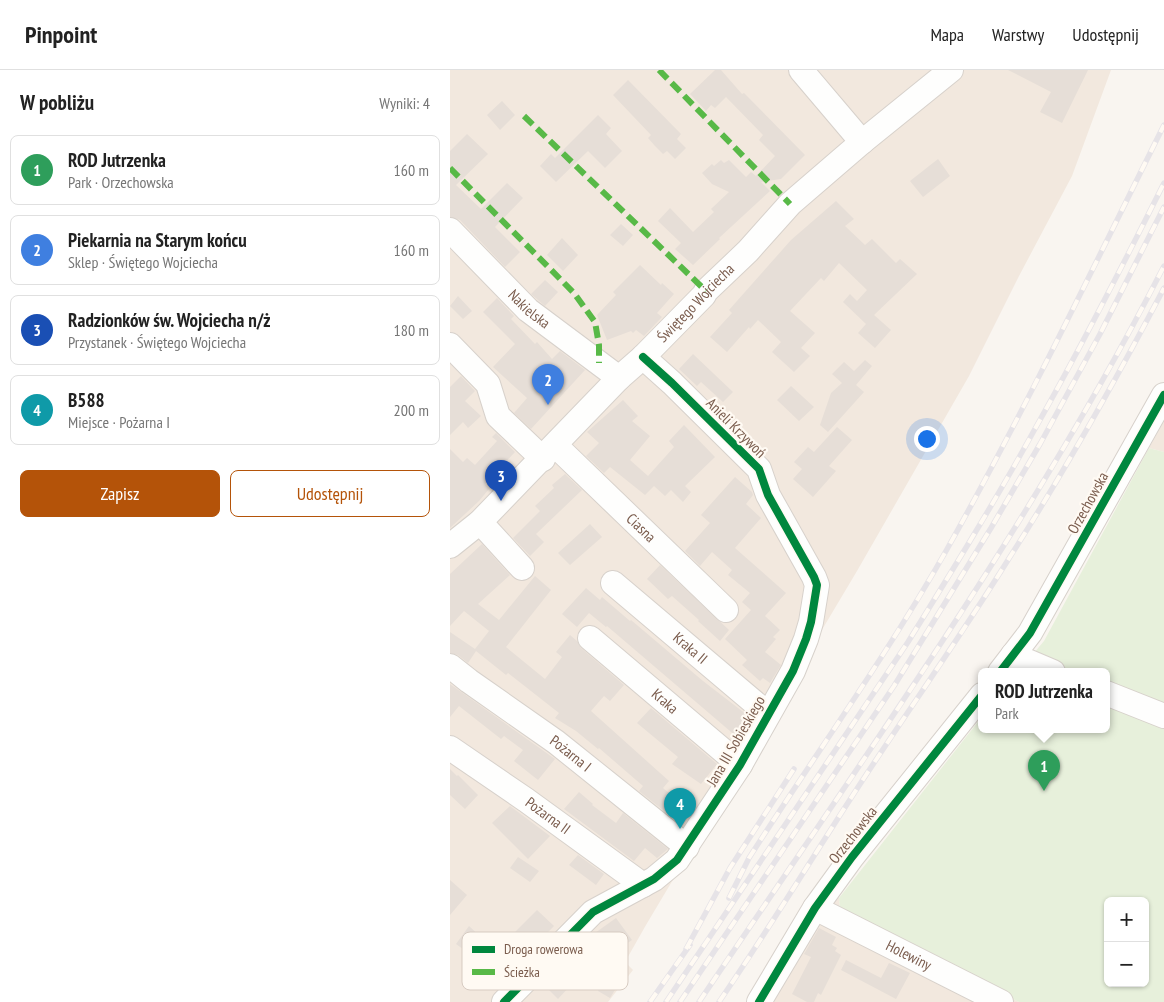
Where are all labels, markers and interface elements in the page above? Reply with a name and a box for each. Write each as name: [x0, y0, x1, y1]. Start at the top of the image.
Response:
text: Pinpoint: [25, 19, 97, 50]
text: Mapa: [930, 23, 964, 46]
text: Warstwy: [992, 23, 1044, 46]
text: Udostępnij: [1072, 23, 1139, 46]
text: W pobliżu: [20, 89, 94, 116]
text: Wyniki: 4: [379, 93, 430, 113]
text: ROD Jutrzenka: [68, 148, 166, 172]
text: 1: [33, 160, 41, 180]
text: 160 m: [394, 160, 429, 180]
text: Park · Orzechowska: [68, 172, 174, 192]
text: Piekarnia na Starym końcu: [68, 228, 247, 252]
text: 2: [33, 240, 41, 260]
text: 160 m: [394, 240, 429, 260]
text: Sklep · Świętego Wojciecha: [68, 252, 218, 272]
street label: Świętego Wojciecha: [653, 259, 738, 346]
street label: Nakielska: [504, 285, 554, 332]
text: Radzionków św. Wojciecha n/ż: [68, 308, 271, 332]
text: 3: [33, 320, 41, 340]
text: 180 m: [394, 320, 429, 340]
text: Przystanek · Świętego Wojciecha: [68, 332, 246, 352]
pin: 2: [532, 364, 564, 405]
text: B588: [68, 388, 105, 412]
street label: Anieli Krzywoń: [702, 394, 770, 462]
text: 4: [33, 400, 41, 420]
text: 200 m: [394, 400, 429, 420]
text: Miejsce · Pożarna I: [68, 412, 170, 432]
your location: [914, 426, 940, 452]
pin: 3: [485, 460, 517, 501]
street label: Orzechowska: [1063, 469, 1112, 537]
button: Zapisz: [20, 470, 220, 517]
button: Udostępnij: [230, 470, 430, 517]
street label: Ciasna: [622, 509, 660, 546]
street label: Kraka II: [669, 628, 712, 668]
popup: [978, 668, 1110, 733]
text: ROD Jutrzenka: [995, 679, 1093, 703]
street label: Kraka: [648, 684, 682, 718]
street label: Jana III Sobieskiego: [702, 692, 769, 790]
text: Park: [995, 703, 1019, 723]
street label: Pożarna I: [547, 731, 595, 775]
pin: 1: [1028, 750, 1060, 791]
pin: 4: [664, 788, 696, 829]
street label: Pożarna II: [522, 793, 574, 838]
street label: Orzechowska: [824, 802, 881, 867]
map controls: [1104, 897, 1149, 987]
button: +: [1104, 897, 1149, 942]
legend: [462, 932, 628, 990]
street label: Holewiny: [883, 936, 935, 974]
text: Droga rowerowa: [504, 940, 583, 958]
button: −: [1104, 942, 1149, 987]
text: Ścieżka: [504, 963, 540, 981]

